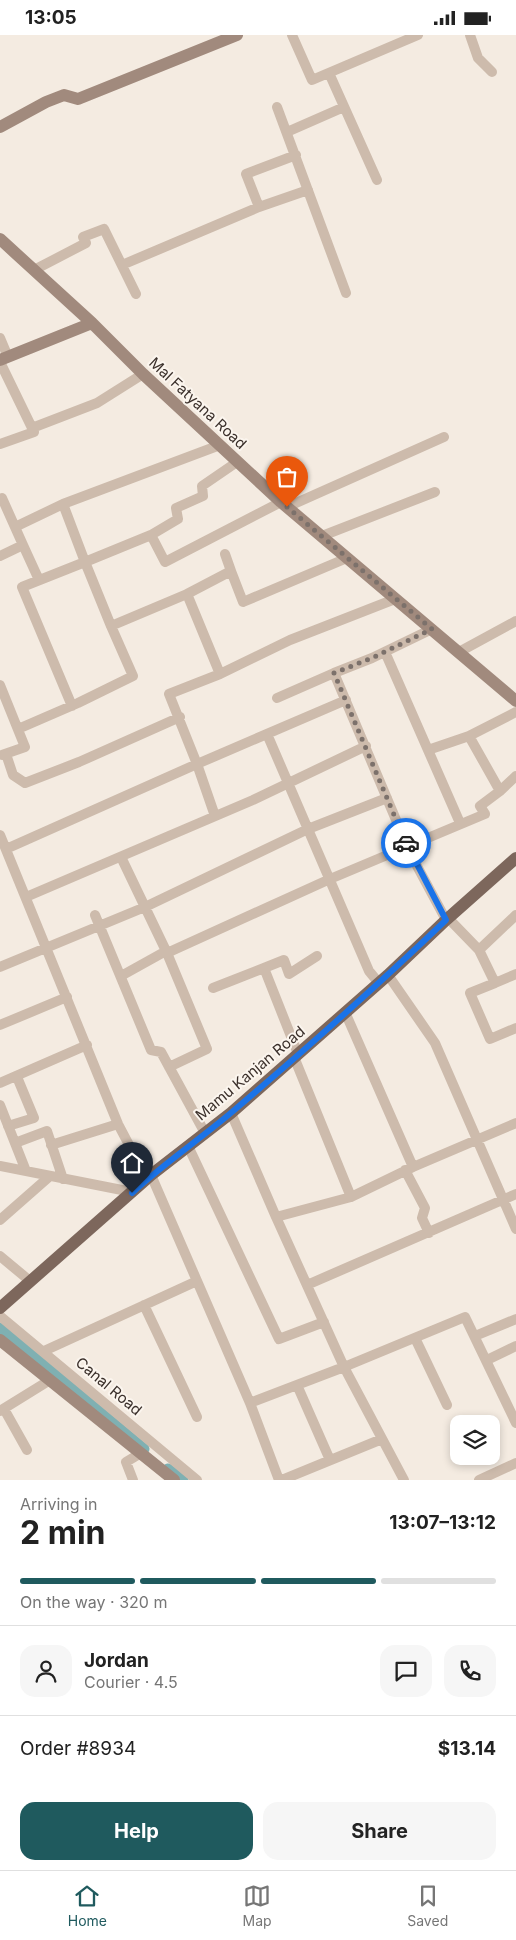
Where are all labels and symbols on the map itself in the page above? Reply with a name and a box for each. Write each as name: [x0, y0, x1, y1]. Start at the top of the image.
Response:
street label: Mal Fatyana Road: [145, 353, 251, 453]
pin: [266, 456, 308, 507]
courier: [381, 818, 431, 868]
street label: Mamu Kanjan Road: [191, 1022, 309, 1124]
pin: [111, 1142, 153, 1193]
street label: Canal Road: [72, 1353, 146, 1419]

